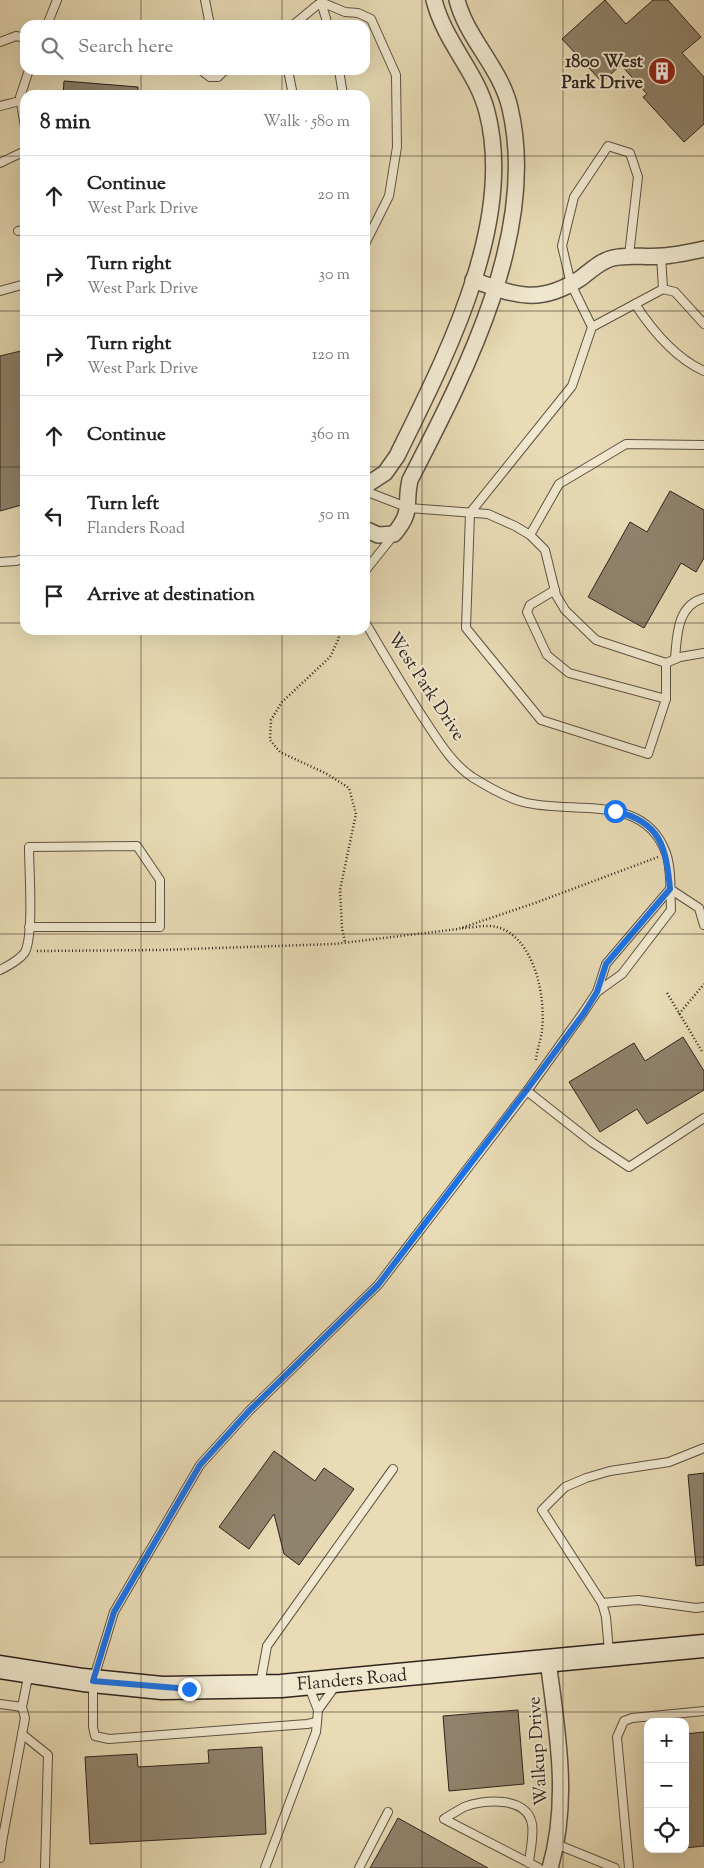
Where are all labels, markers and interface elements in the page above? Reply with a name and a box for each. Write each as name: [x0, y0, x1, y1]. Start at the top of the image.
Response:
search box: [20, 20, 370, 75]
icon: search: [38, 34, 66, 62]
text: Search here: [78, 34, 173, 61]
place label: 1800 West Park Drive: [561, 50, 644, 97]
building icon: 1800 West Park Drive: [647, 56, 677, 86]
text: 8 min: [40, 108, 91, 138]
text: Walk · 580 m: [263, 111, 350, 134]
text: Continue: [87, 171, 166, 198]
icon: ahead: [40, 182, 68, 210]
text: 20 m: [317, 184, 350, 207]
text: West Park Drive: [87, 198, 198, 221]
text: Turn right: [87, 251, 171, 278]
icon: right: [40, 262, 68, 290]
text: 30 m: [319, 264, 350, 287]
text: West Park Drive: [87, 278, 198, 301]
text: Turn right: [87, 331, 171, 358]
icon: right: [40, 342, 68, 370]
text: 120 m: [312, 344, 350, 367]
text: West Park Drive: [87, 358, 198, 381]
icon: ahead: [40, 422, 68, 450]
text: Continue: [87, 422, 166, 449]
text: 360 m: [311, 424, 350, 447]
text: Turn left: [87, 491, 159, 518]
icon: left: [40, 502, 68, 530]
text: 50 m: [319, 504, 350, 527]
text: Flanders Road: [87, 518, 185, 541]
icon: arrive: [40, 582, 68, 610]
text: Arrive at destination: [87, 582, 255, 609]
street label: West Park Drive: [380, 627, 470, 747]
route start: [604, 800, 627, 823]
street label: Flanders Road: [296, 1663, 408, 1699]
route end: [178, 1678, 201, 1701]
street label: Walkup Drive: [522, 1695, 556, 1806]
map controls: [644, 1718, 689, 1853]
button: +: [644, 1718, 689, 1763]
button: −: [644, 1763, 689, 1808]
button: locate: [644, 1808, 689, 1853]

